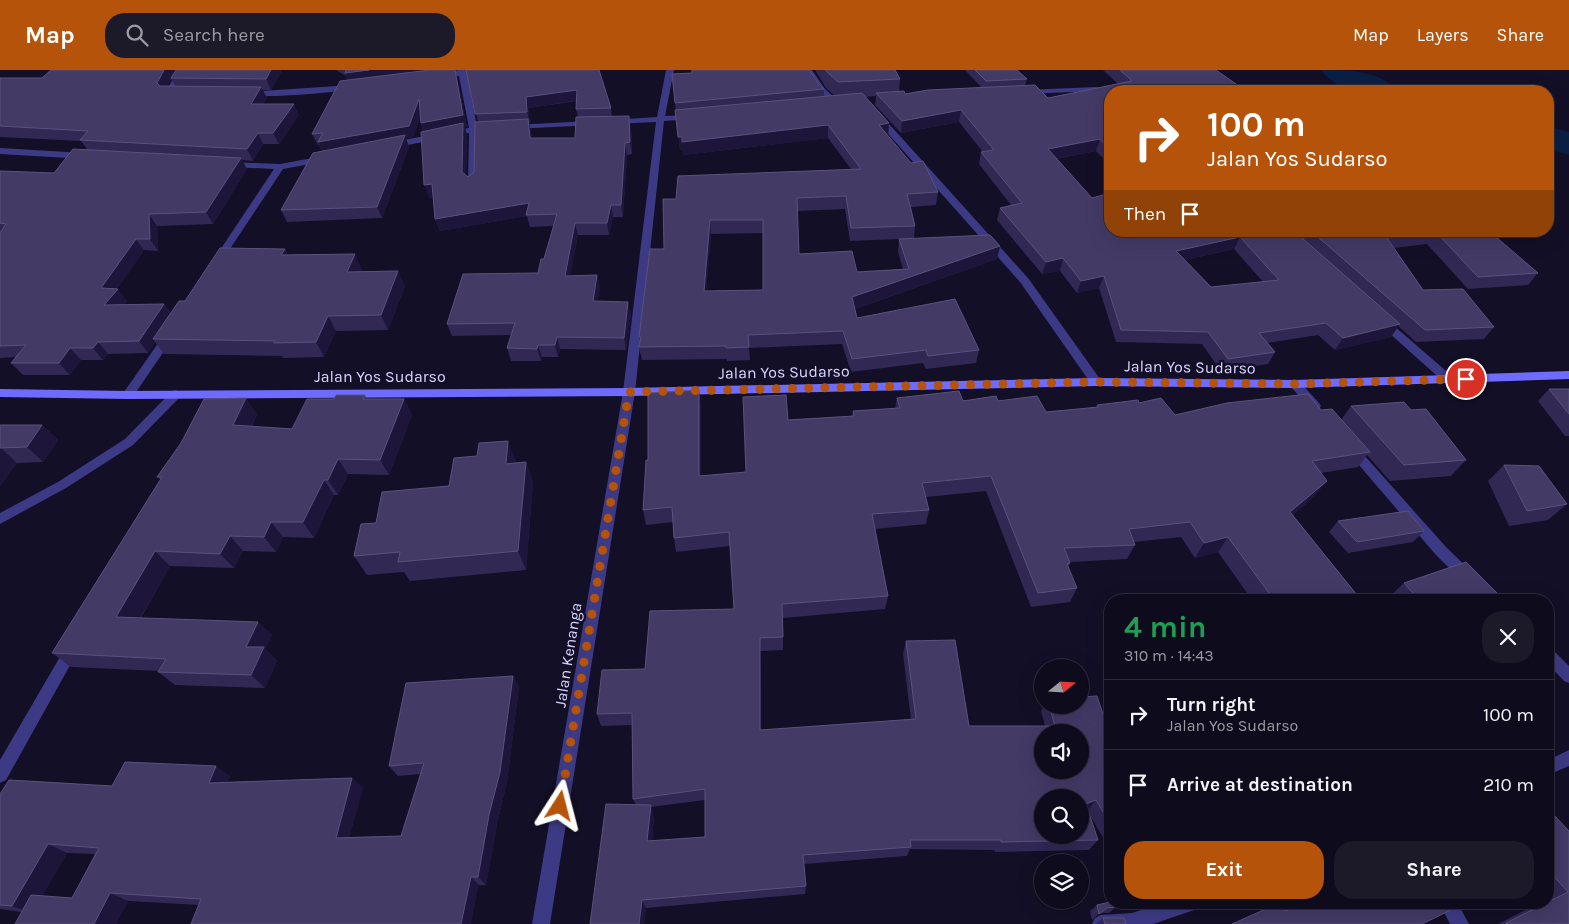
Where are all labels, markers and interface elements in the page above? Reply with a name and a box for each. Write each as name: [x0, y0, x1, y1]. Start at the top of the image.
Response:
search box: [105, 13, 455, 58]
text: Map: [25, 21, 75, 49]
icon: search: [123, 21, 151, 49]
text: Search here: [163, 24, 265, 46]
text: Map: [1353, 24, 1389, 46]
text: Layers: [1417, 24, 1469, 46]
text: Share: [1497, 24, 1544, 46]
text: 100 m: [1207, 104, 1306, 145]
icon: right: [1124, 105, 1189, 170]
text: Jalan Yos Sudarso: [1207, 146, 1388, 172]
icon: arrive: [1176, 200, 1204, 228]
text: Then: [1124, 203, 1166, 225]
street label: Jalan Yos Sudarso: [1124, 356, 1256, 378]
pin: [1445, 358, 1487, 400]
street label: Jalan Yos Sudarso: [718, 361, 850, 383]
icon: arrive: [1452, 365, 1480, 393]
street label: Jalan Yos Sudarso: [314, 367, 446, 386]
street label: Jalan Kenanga: [550, 601, 586, 709]
text: 4 min: [1124, 609, 1206, 645]
button: close: [1482, 611, 1534, 663]
text: 310 m · 14:43: [1124, 646, 1214, 665]
north arrow: [1034, 659, 1089, 714]
map controls: [1034, 659, 1089, 909]
text: Turn right: [1167, 694, 1256, 716]
icon: right: [1124, 701, 1152, 729]
text: 100 m: [1483, 704, 1534, 726]
text: Jalan Yos Sudarso: [1167, 716, 1298, 735]
button: sound: [1034, 724, 1089, 779]
icon: arrive: [1124, 771, 1152, 799]
text: Arrive at destination: [1167, 774, 1353, 796]
text: 210 m: [1483, 774, 1534, 796]
position arrow: [533, 779, 585, 831]
button: search: [1034, 789, 1089, 844]
button: Exit: [1124, 841, 1324, 899]
button: Share: [1334, 841, 1534, 899]
button: layers: [1034, 854, 1089, 909]

